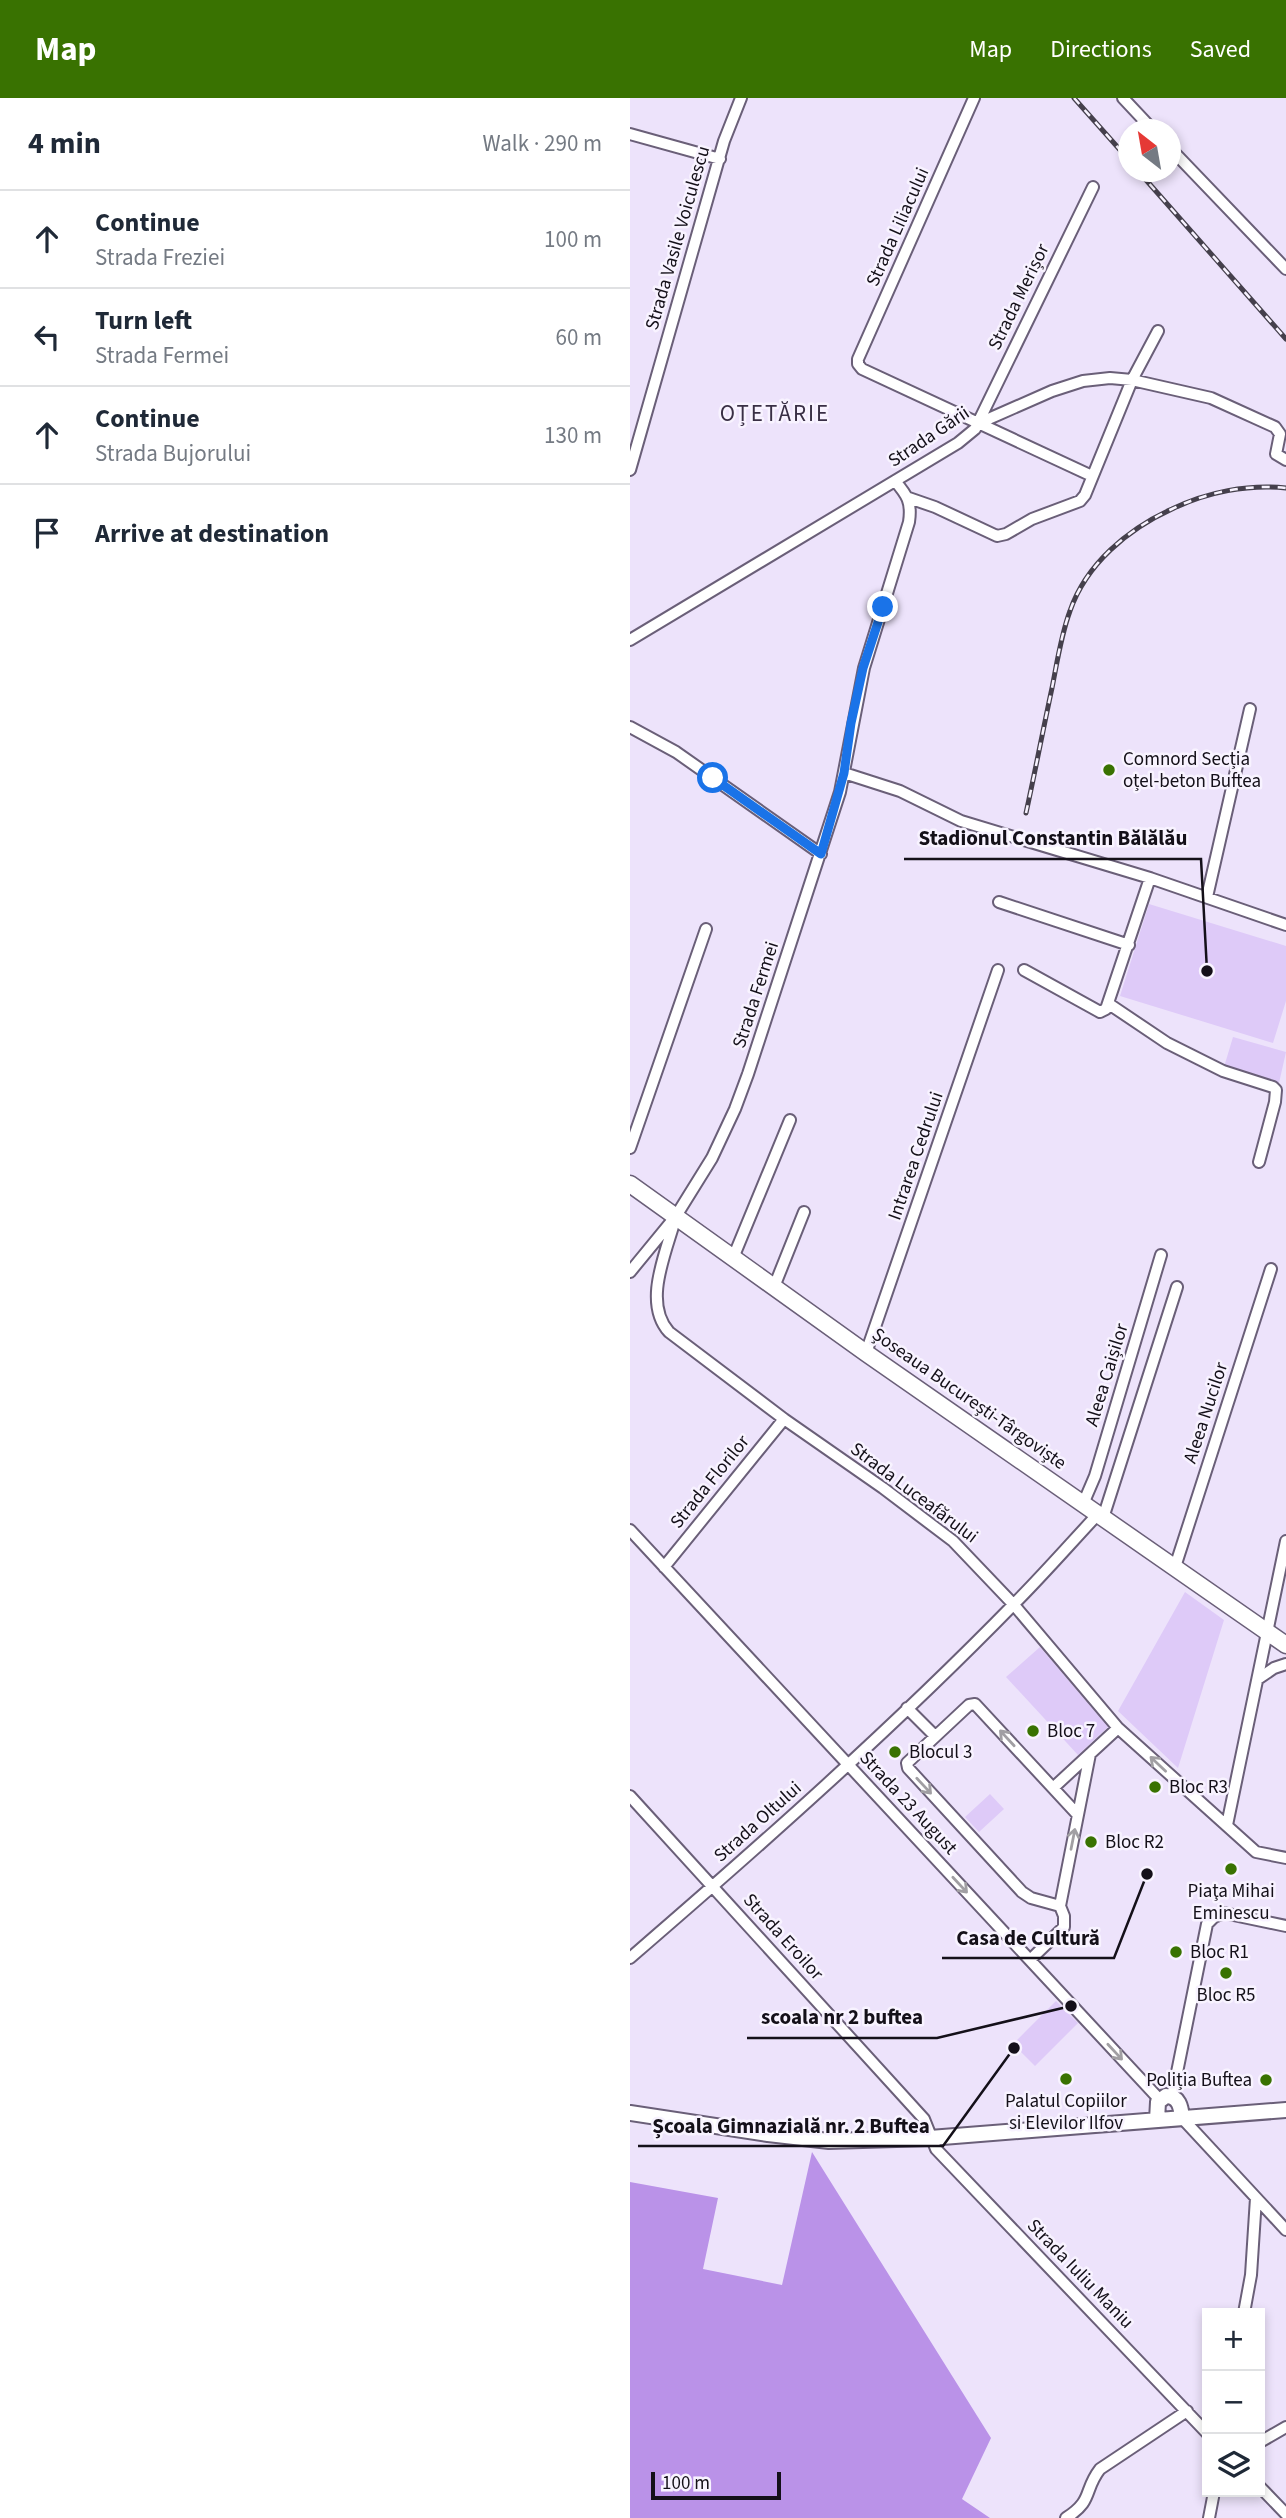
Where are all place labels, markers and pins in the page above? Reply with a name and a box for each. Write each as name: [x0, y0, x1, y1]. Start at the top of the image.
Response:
place label: Comnord Secția oțel-beton Buftea: [1123, 746, 1261, 795]
marker: Comnord Secția oțel-beton Buftea: [1101, 762, 1117, 778]
callout: Stadionul Constantin Bălălău: [904, 817, 1201, 859]
place label: Bloc 7: [1047, 1718, 1095, 1745]
marker: Bloc 7: [1025, 1723, 1041, 1739]
place label: Blocul 3: [909, 1739, 972, 1766]
marker: Blocul 3: [887, 1744, 903, 1760]
place label: Bloc R3: [1169, 1774, 1228, 1801]
marker: Bloc R3: [1147, 1779, 1163, 1795]
place label: Bloc R2: [1105, 1829, 1164, 1856]
marker: Bloc R2: [1083, 1834, 1099, 1850]
marker: Piaţa Mihai Eminescu: [1223, 1861, 1239, 1877]
place label: Piaţa Mihai Eminescu: [1187, 1878, 1275, 1927]
callout: Casa de Cultură: [942, 1916, 1114, 1958]
place label: Bloc R1: [1190, 1939, 1249, 1966]
marker: Bloc R1: [1168, 1944, 1184, 1960]
marker: Bloc R5: [1218, 1965, 1234, 1981]
place label: Bloc R5: [1196, 1982, 1256, 2009]
callout: scoala nr 2 buftea: [747, 1996, 937, 2038]
place label: Poliția Buftea: [1146, 2067, 1252, 2094]
marker: Palatul Copiilor si Elevilor Ilfov: [1058, 2071, 1074, 2087]
marker: Poliția Buftea: [1258, 2072, 1274, 2088]
place label: Palatul Copiilor si Elevilor Ilfov: [1005, 2088, 1127, 2137]
callout: Școala Gimnazială nr. 2 Buftea: [638, 2104, 943, 2146]

